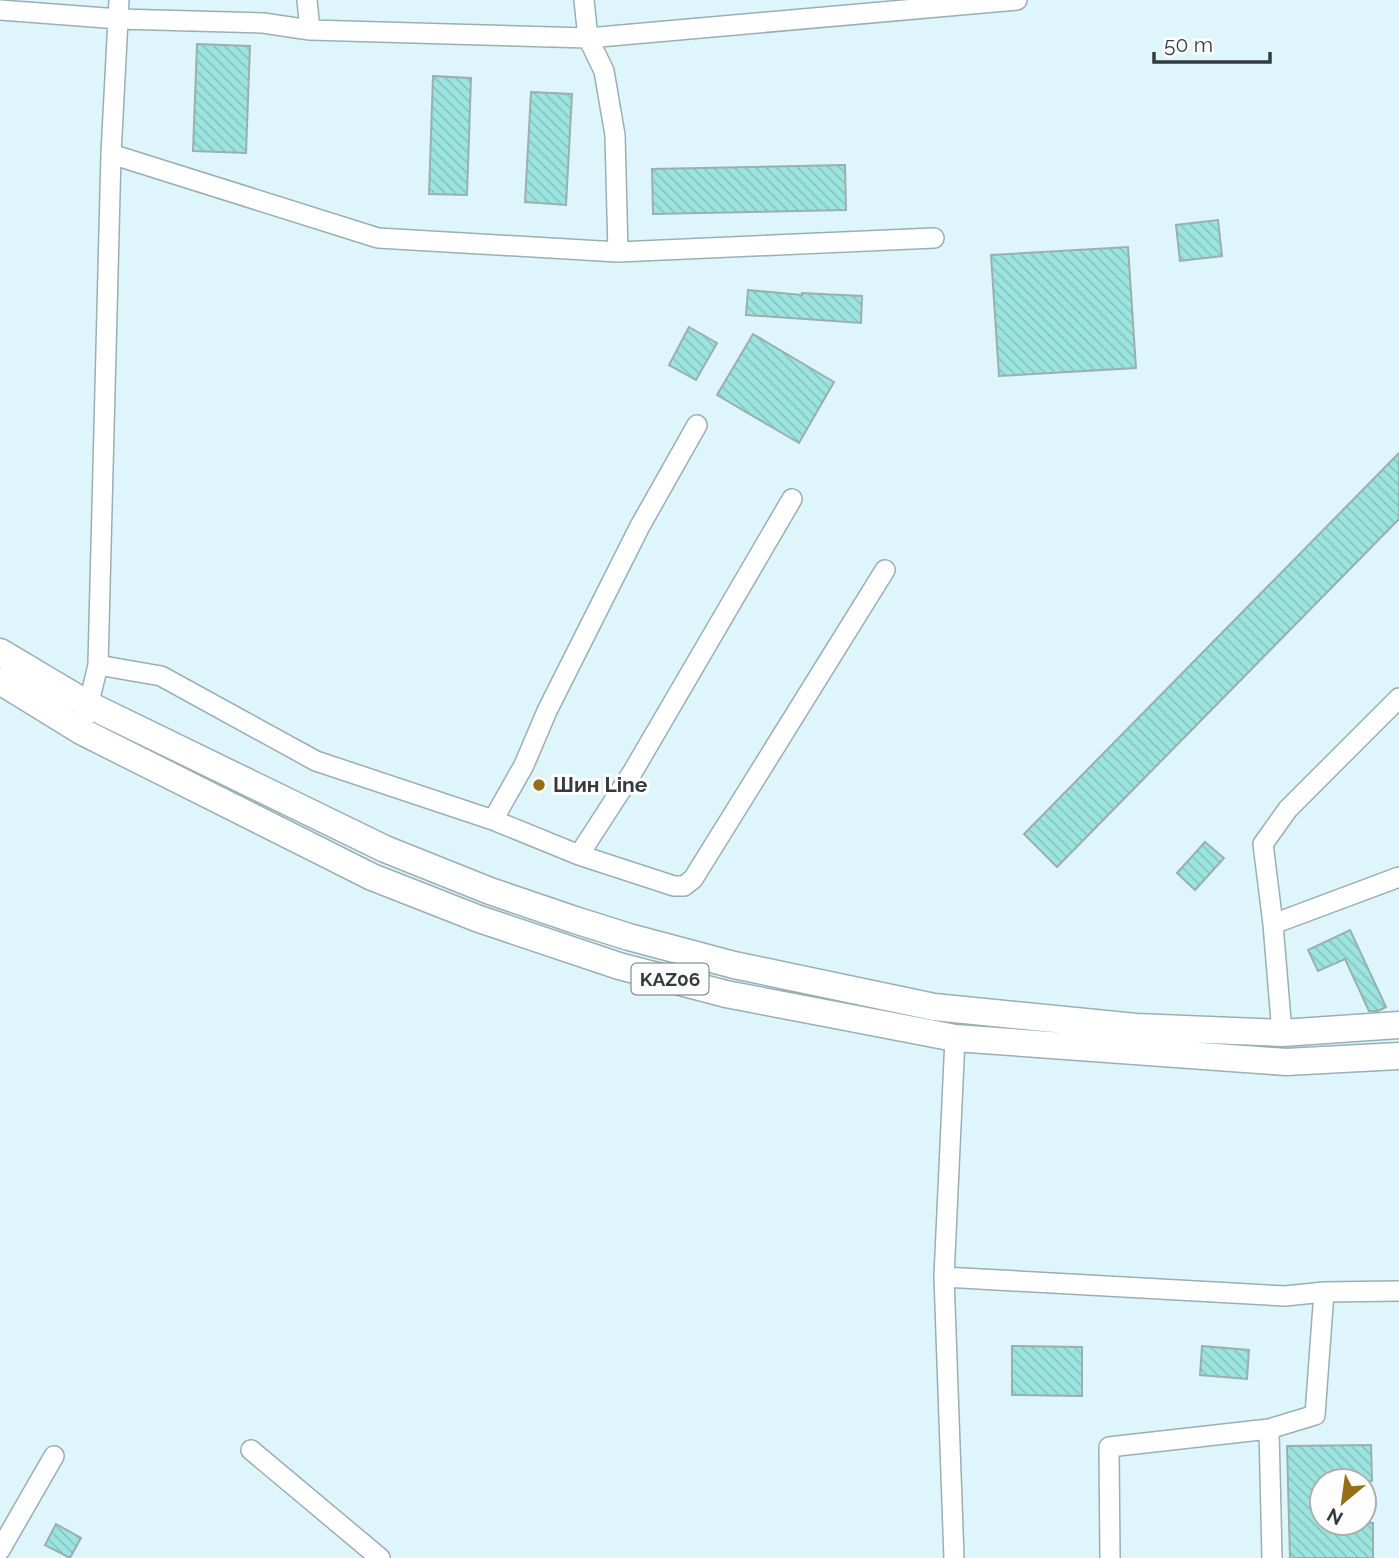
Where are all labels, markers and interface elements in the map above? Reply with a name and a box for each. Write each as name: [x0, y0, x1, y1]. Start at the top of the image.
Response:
scale bar: [1154, 21, 1270, 65]
text: 50 m: [1164, 32, 1213, 57]
place label: Шин Line: [553, 772, 648, 797]
marker: Шин Line: [531, 777, 547, 793]
road number: KАZ06: [632, 964, 708, 995]
north arrow: [1308, 1467, 1378, 1537]
text: N: [1323, 1504, 1346, 1530]

